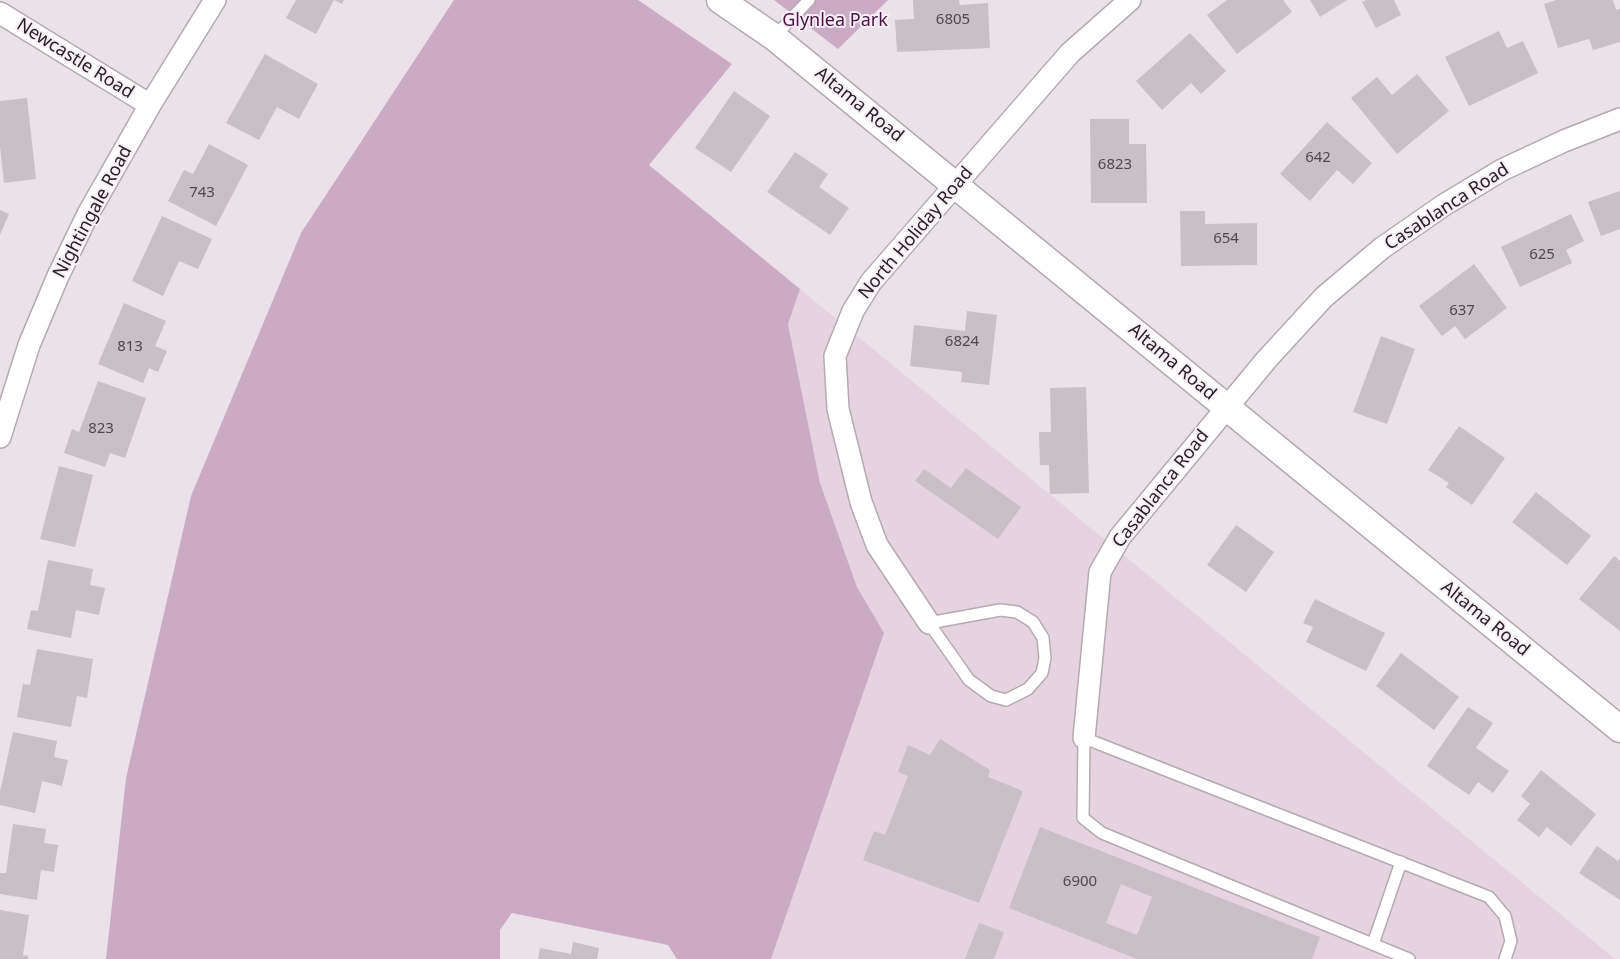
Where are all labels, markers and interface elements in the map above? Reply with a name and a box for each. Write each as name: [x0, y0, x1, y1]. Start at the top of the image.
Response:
park label: Glynlea Park: [782, 10, 888, 32]
house number: 6805: [936, 11, 970, 29]
street label: Newcastle Road: [12, 14, 138, 104]
street label: Altama Road: [810, 63, 908, 147]
street label: Nightingale Road: [49, 142, 137, 282]
house number: 642: [1305, 149, 1331, 167]
house number: 6823: [1098, 156, 1132, 174]
street label: Casablanca Road: [1381, 159, 1513, 255]
street label: North Holiday Road: [854, 162, 978, 304]
house number: 743: [189, 184, 215, 202]
house number: 654: [1213, 230, 1239, 248]
house number: 625: [1529, 246, 1555, 264]
house number: 637: [1449, 302, 1475, 320]
street label: Altama Road: [1124, 319, 1220, 405]
house number: 6824: [945, 333, 979, 351]
house number: 813: [117, 338, 143, 356]
house number: 823: [88, 420, 114, 438]
street label: Casablanca Road: [1108, 426, 1214, 552]
street label: Altama Road: [1436, 577, 1534, 661]
house number: 6900: [1063, 873, 1097, 891]

